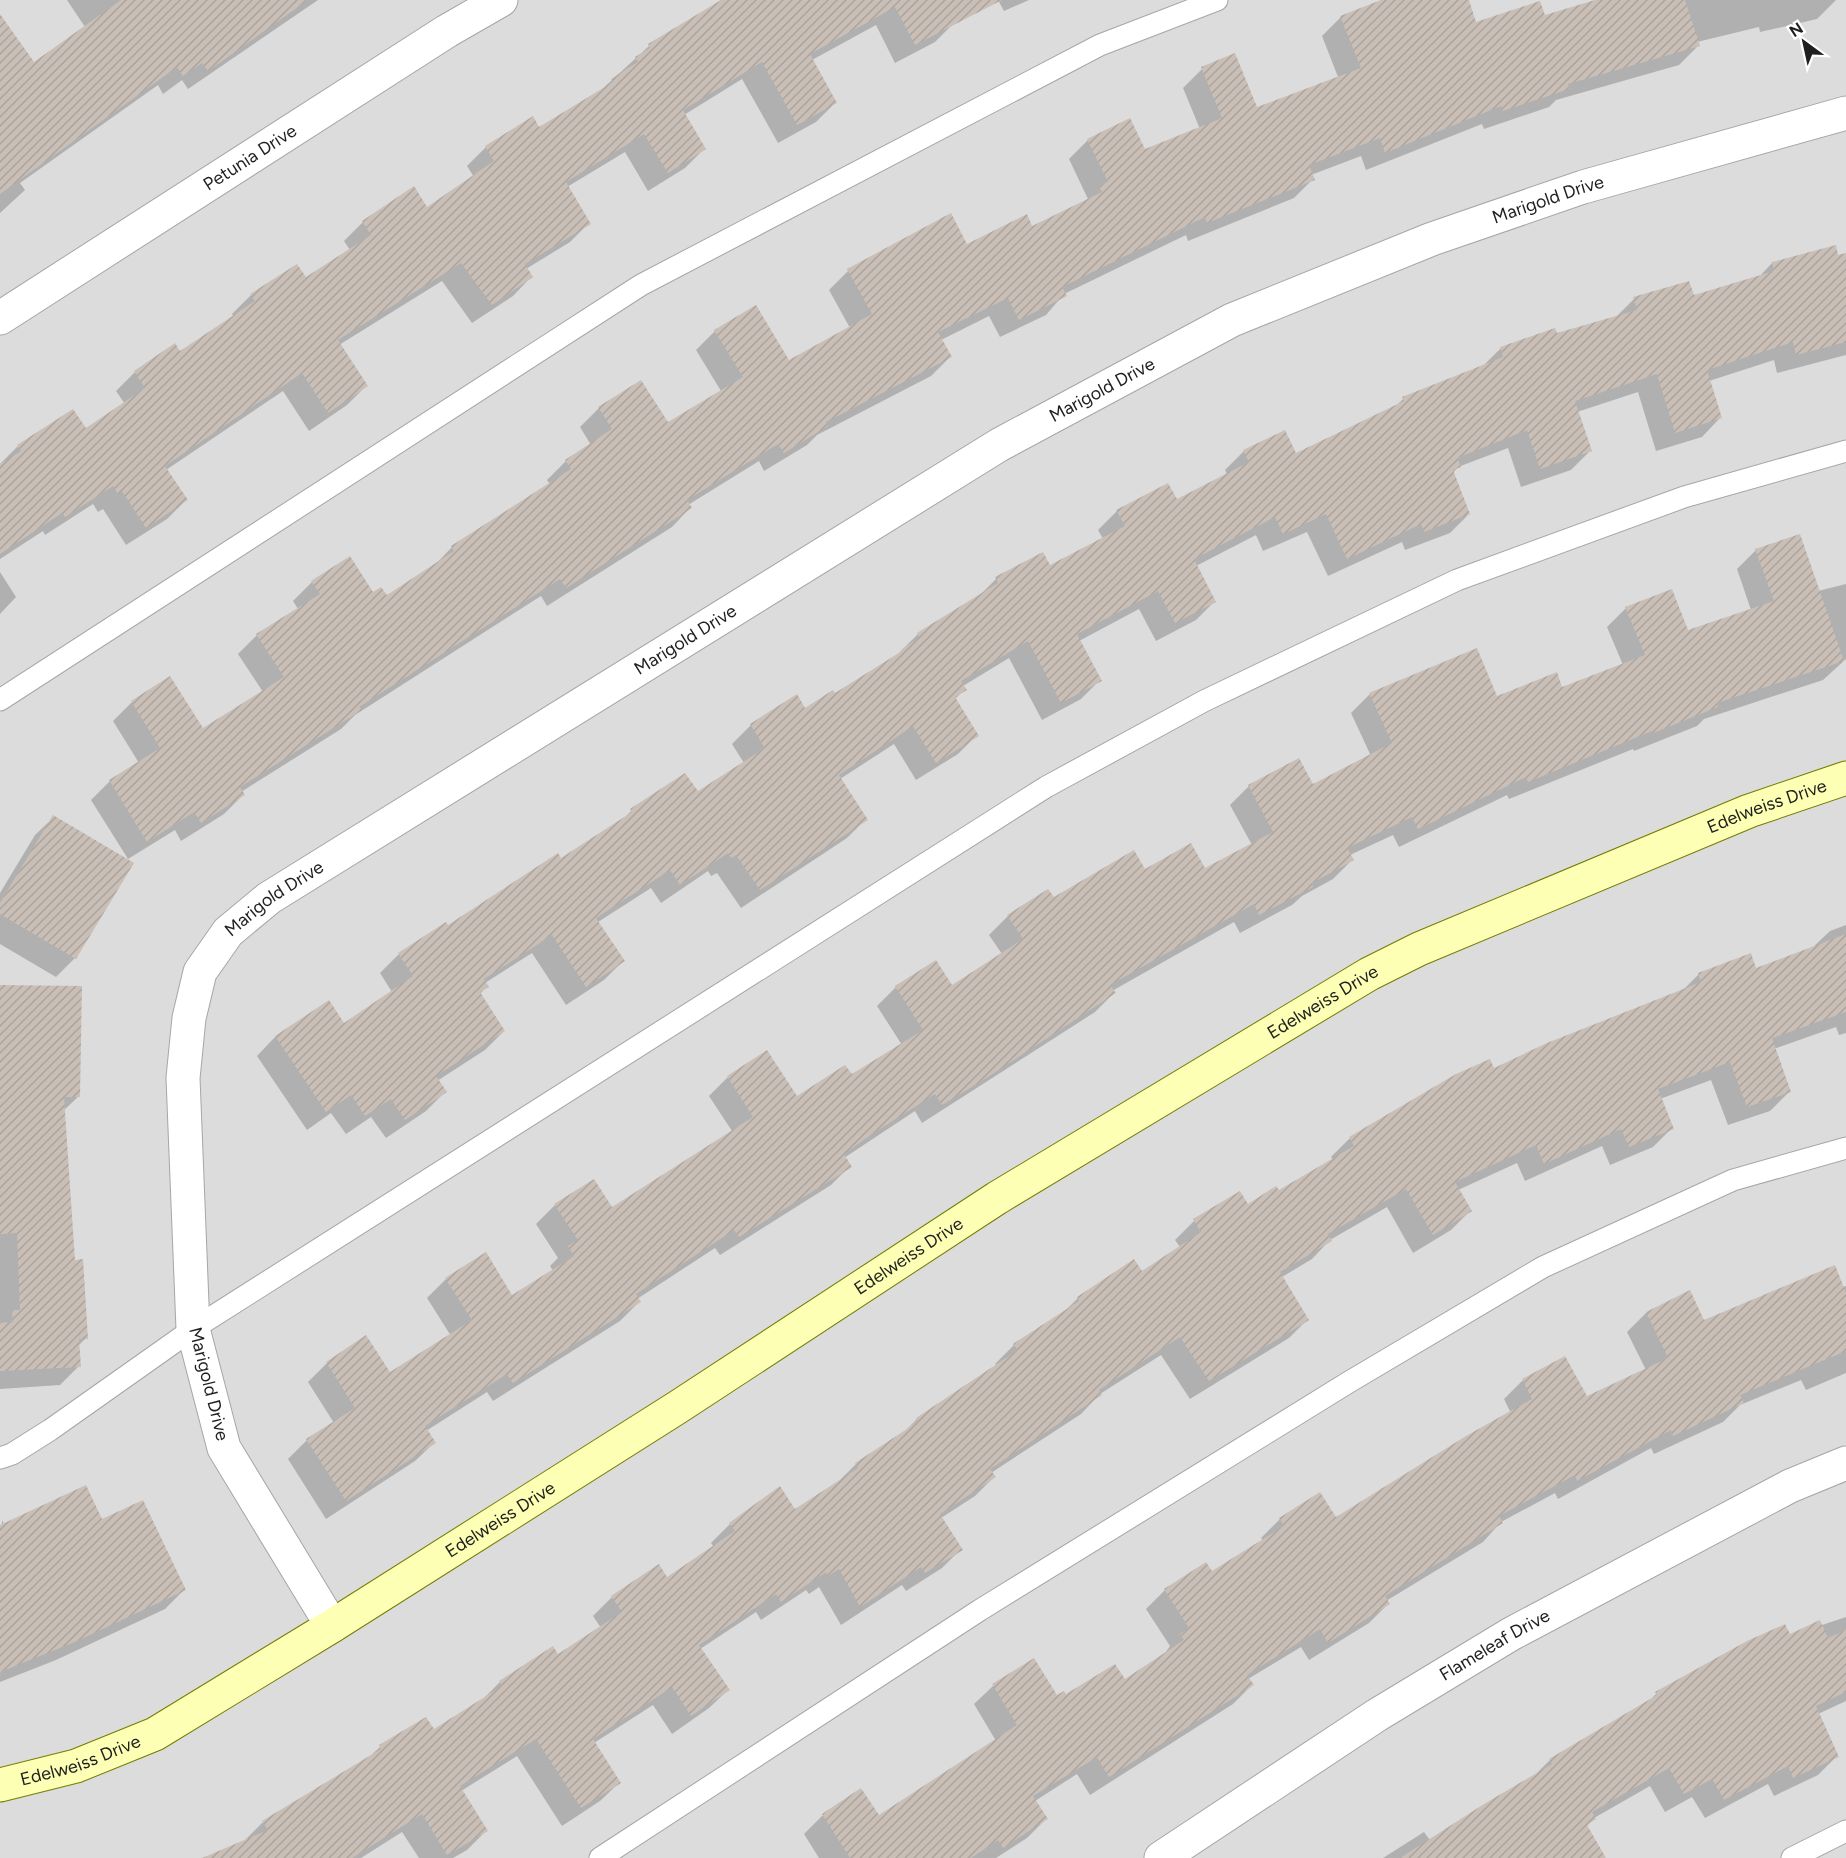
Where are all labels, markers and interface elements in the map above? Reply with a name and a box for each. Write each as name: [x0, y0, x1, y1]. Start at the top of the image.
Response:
north arrow: [1774, 12, 1834, 72]
text: N: [1786, 19, 1806, 41]
street label: Petunia Drive: [199, 119, 301, 196]
street label: Marigold Drive: [1489, 171, 1606, 228]
street label: Marigold Drive: [1045, 352, 1159, 427]
street label: Marigold Drive: [630, 600, 741, 680]
street label: Edelweiss Drive: [1704, 774, 1830, 838]
street label: Marigold Drive: [220, 856, 328, 941]
street label: Edelweiss Drive: [1263, 960, 1382, 1044]
street label: Edelweiss Drive: [850, 1212, 967, 1300]
street label: Marigold Drive: [184, 1325, 234, 1443]
street label: Edelweiss Drive: [441, 1476, 559, 1562]
street label: Flameleaf Drive: [1436, 1604, 1554, 1686]
street label: Edelweiss Drive: [18, 1730, 144, 1791]

